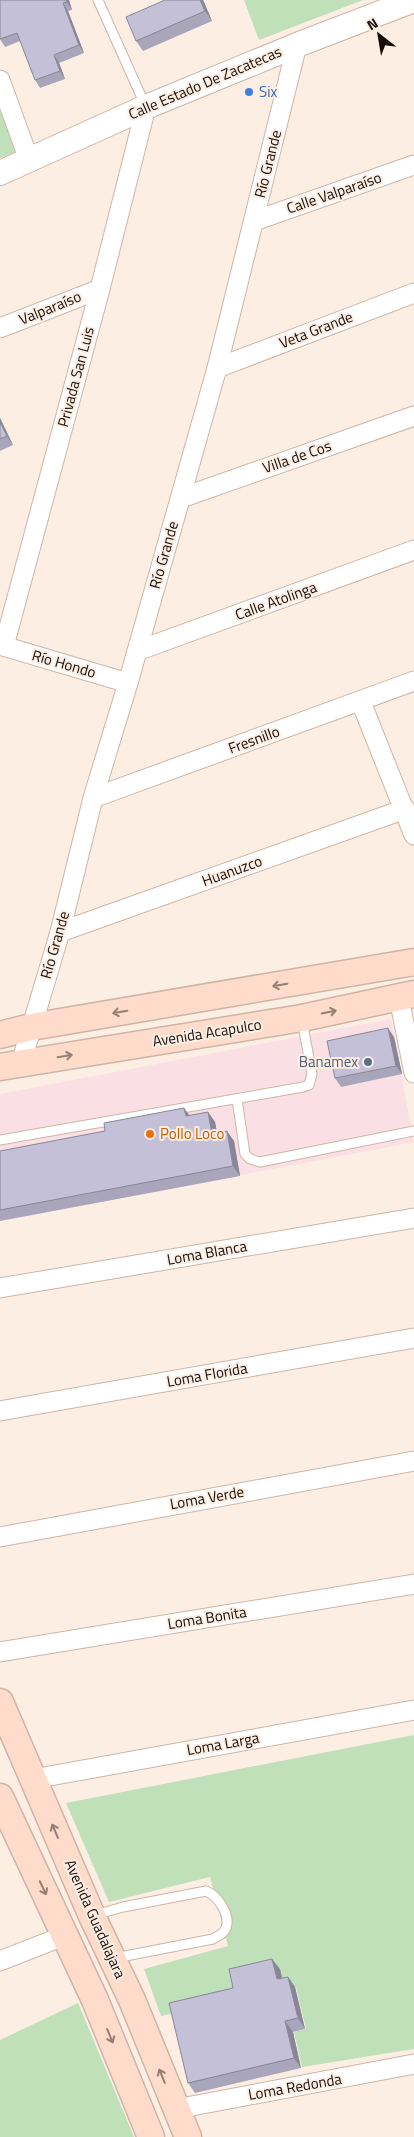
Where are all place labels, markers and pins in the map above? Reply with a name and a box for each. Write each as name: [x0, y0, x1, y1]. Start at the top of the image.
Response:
place label: Six: [259, 80, 277, 103]
marker: Six: [243, 86, 255, 98]
place label: Banamex: [299, 1050, 358, 1073]
marker: Banamex: [362, 1056, 374, 1068]
place label: Pollo Loco: [160, 1122, 224, 1145]
marker: Pollo Loco: [144, 1128, 156, 1140]

